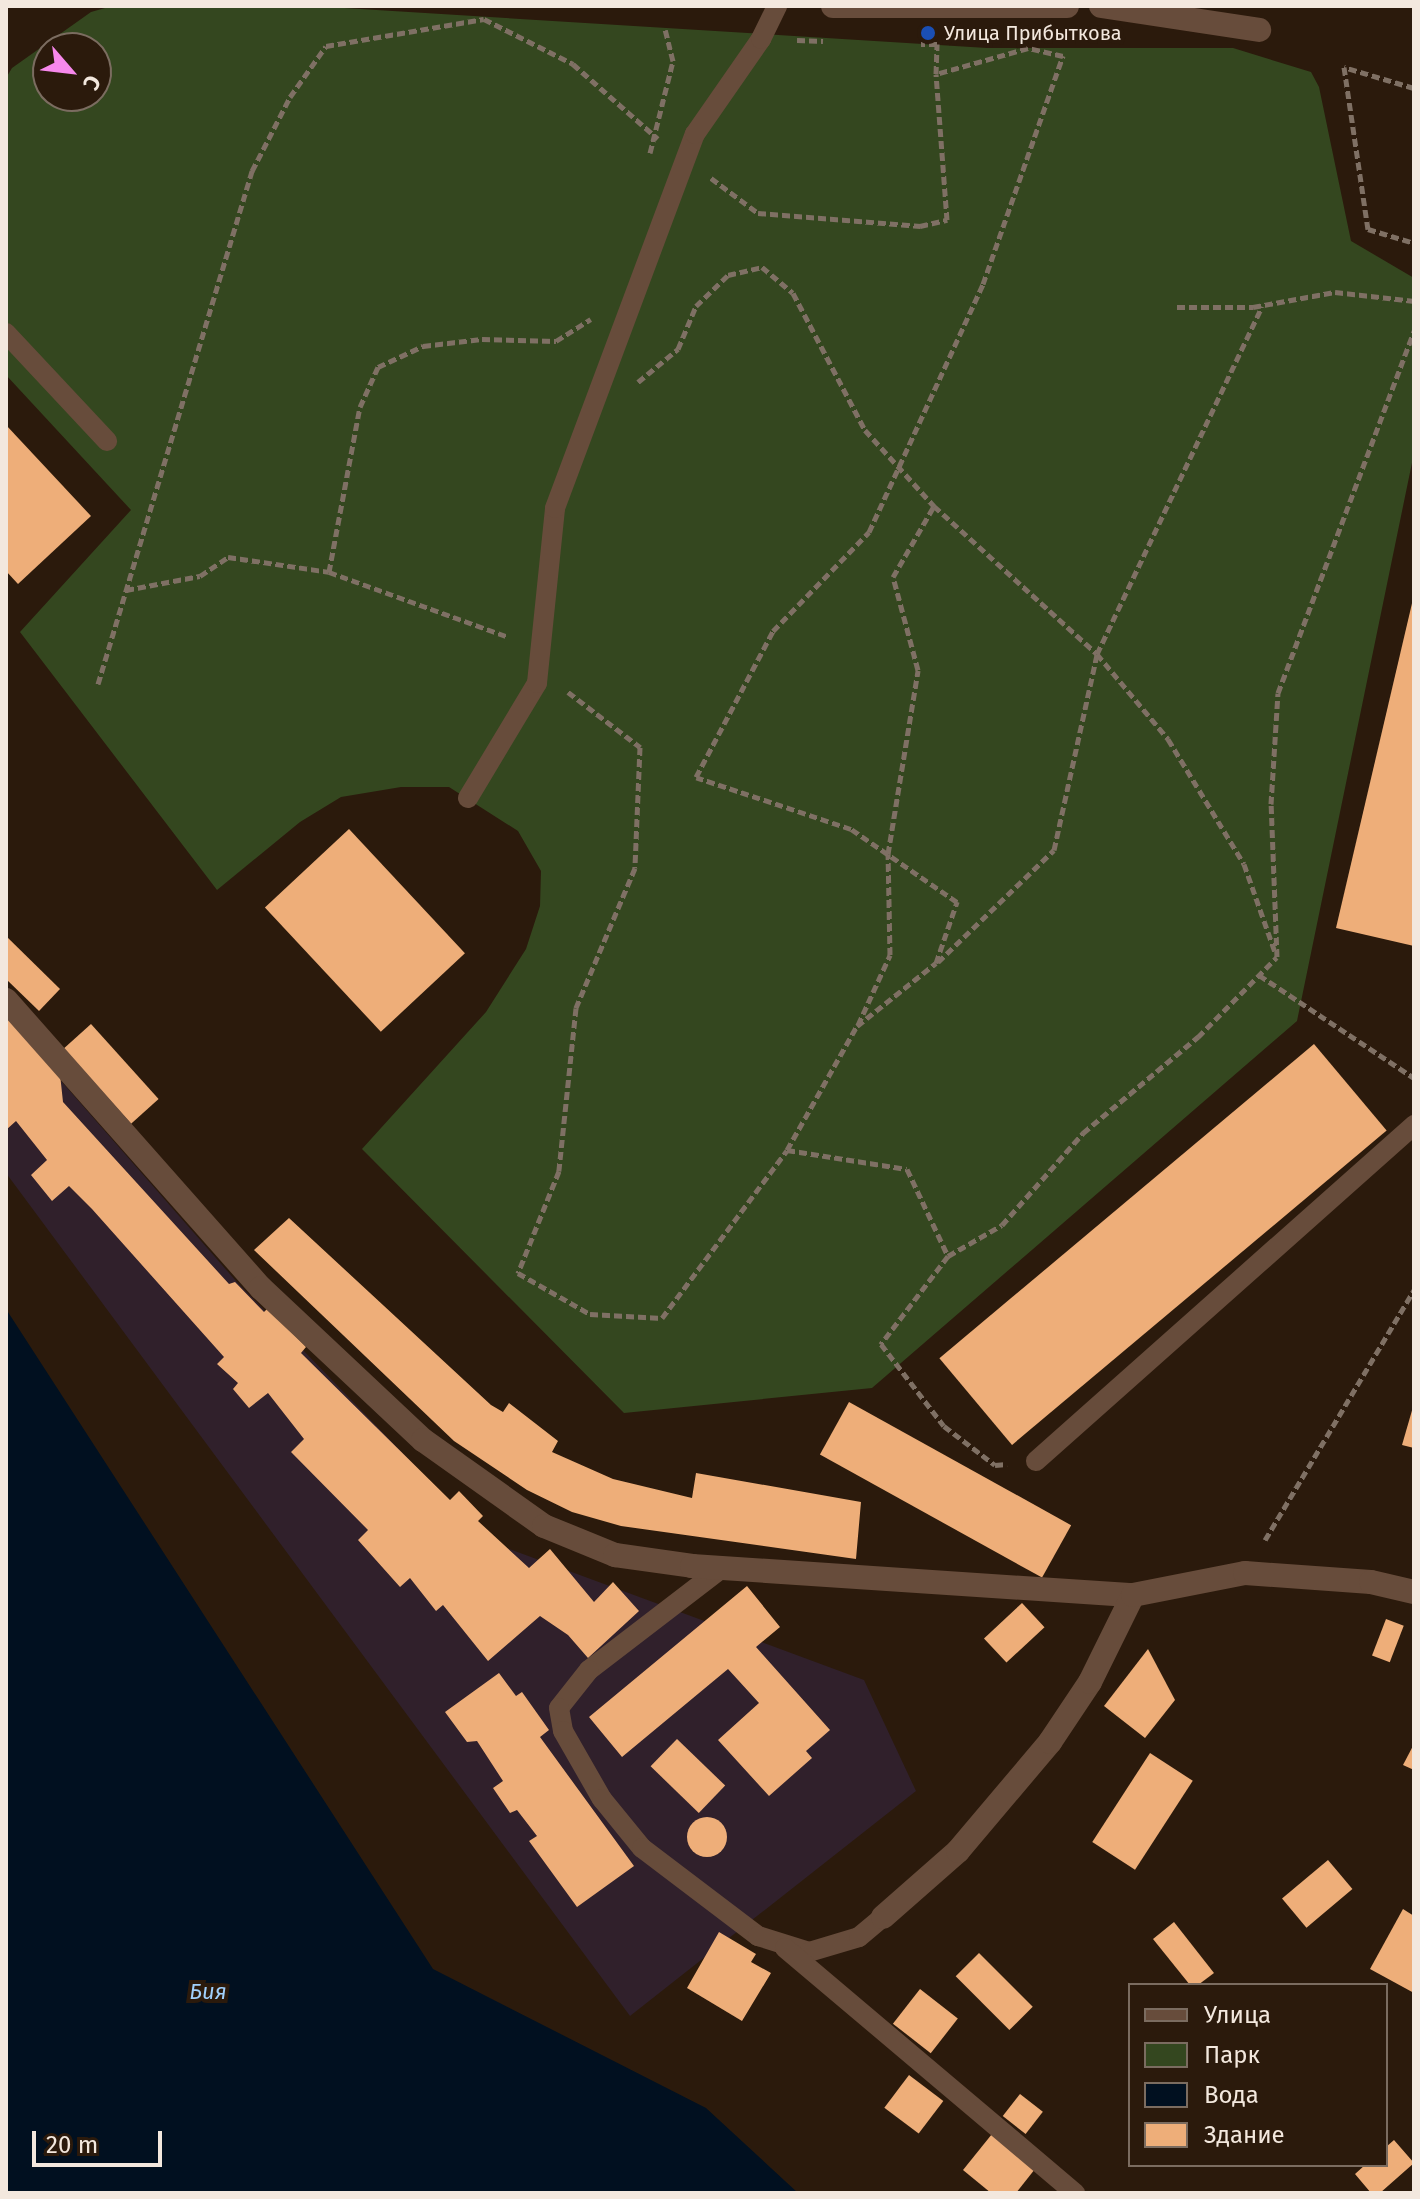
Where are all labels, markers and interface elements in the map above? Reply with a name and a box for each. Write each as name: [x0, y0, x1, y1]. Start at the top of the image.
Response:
place label: Улица Прибыткова: [944, 21, 1122, 45]
marker: Улица Прибыткова: [919, 24, 937, 42]
north arrow: [32, 32, 112, 112]
text: С: [77, 71, 107, 94]
water label: Бия: [189, 1979, 227, 2005]
legend: [1128, 1983, 1388, 2167]
text: Улица: [1204, 2001, 1271, 2029]
text: Парк: [1204, 2041, 1260, 2069]
text: Вода: [1204, 2081, 1259, 2109]
scale bar: [36, 2115, 166, 2165]
text: Здание: [1204, 2121, 1285, 2149]
text: 20 m: [46, 2131, 98, 2159]

